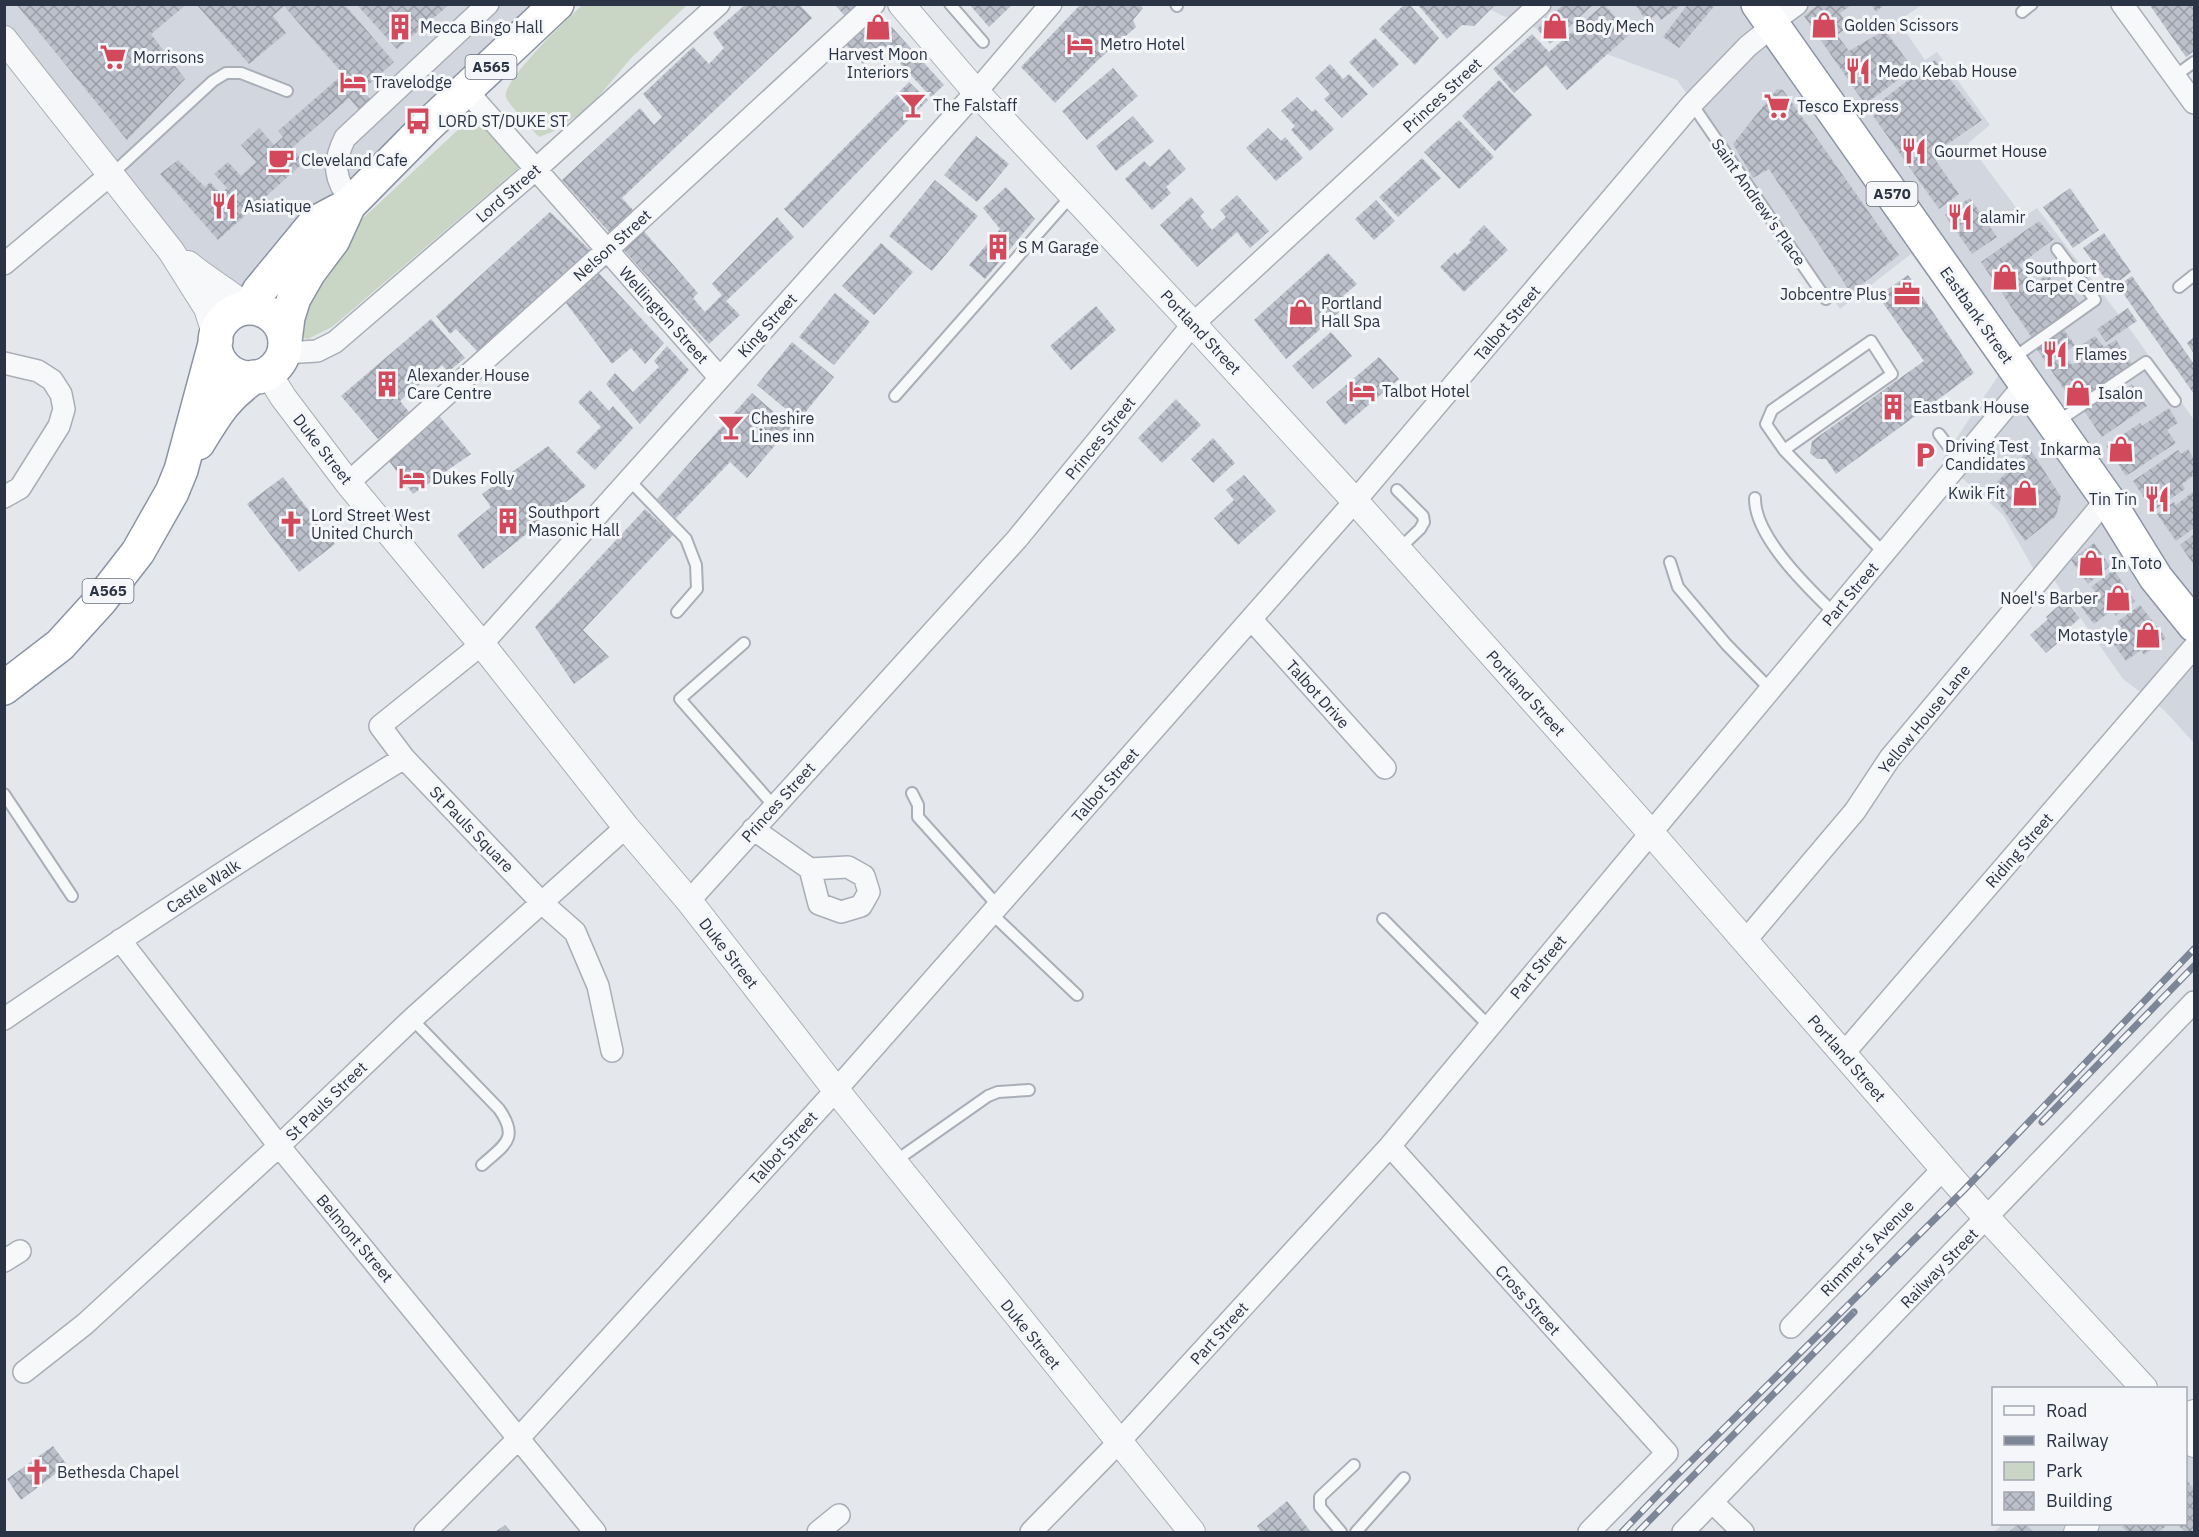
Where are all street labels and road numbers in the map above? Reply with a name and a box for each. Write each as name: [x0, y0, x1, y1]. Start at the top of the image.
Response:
street label: Princes Street: [1398, 53, 1486, 137]
road number: A565: [466, 55, 516, 79]
street label: Saint Andrew's Place: [1708, 134, 1811, 270]
street label: Lord Street: [471, 159, 545, 227]
road number: A570: [1866, 182, 1918, 206]
street label: Nelson Street: [569, 205, 655, 285]
street label: Wellington Street: [615, 262, 713, 368]
street label: Eastbank Street: [1936, 262, 2018, 368]
street label: Talbot Street: [1470, 281, 1544, 365]
street label: Portland Street: [1157, 285, 1245, 379]
street label: King Street: [733, 289, 801, 361]
street label: Princes Street: [1061, 393, 1139, 483]
street label: Duke Street: [289, 410, 357, 488]
street label: Part Street: [1817, 558, 1883, 630]
road number: A565: [82, 579, 134, 603]
street label: Portland Street: [1482, 646, 1570, 740]
street label: Talbot Drive: [1282, 655, 1354, 733]
street label: Yellow House Lane: [1874, 660, 1974, 778]
street label: Talbot Street: [1067, 744, 1143, 826]
street label: Princes Street: [737, 758, 819, 846]
street label: St Pauls Square: [426, 782, 518, 877]
street label: Riding Street: [1981, 808, 2057, 892]
street label: Castle Walk: [162, 854, 244, 917]
street label: Duke Street: [695, 914, 763, 992]
street label: Part Street: [1505, 931, 1571, 1003]
street label: Portland Street: [1804, 1010, 1890, 1106]
street label: St Pauls Street: [281, 1057, 371, 1145]
street label: Talbot Street: [745, 1107, 821, 1189]
street label: Belmont Street: [312, 1190, 398, 1286]
street label: Rimmer's Avenue: [1816, 1196, 1918, 1300]
street label: Railway Street: [1896, 1224, 1982, 1312]
street label: Cross Street: [1491, 1261, 1565, 1339]
street label: Duke Street: [997, 1295, 1065, 1373]
street label: Part Street: [1186, 1298, 1252, 1368]

